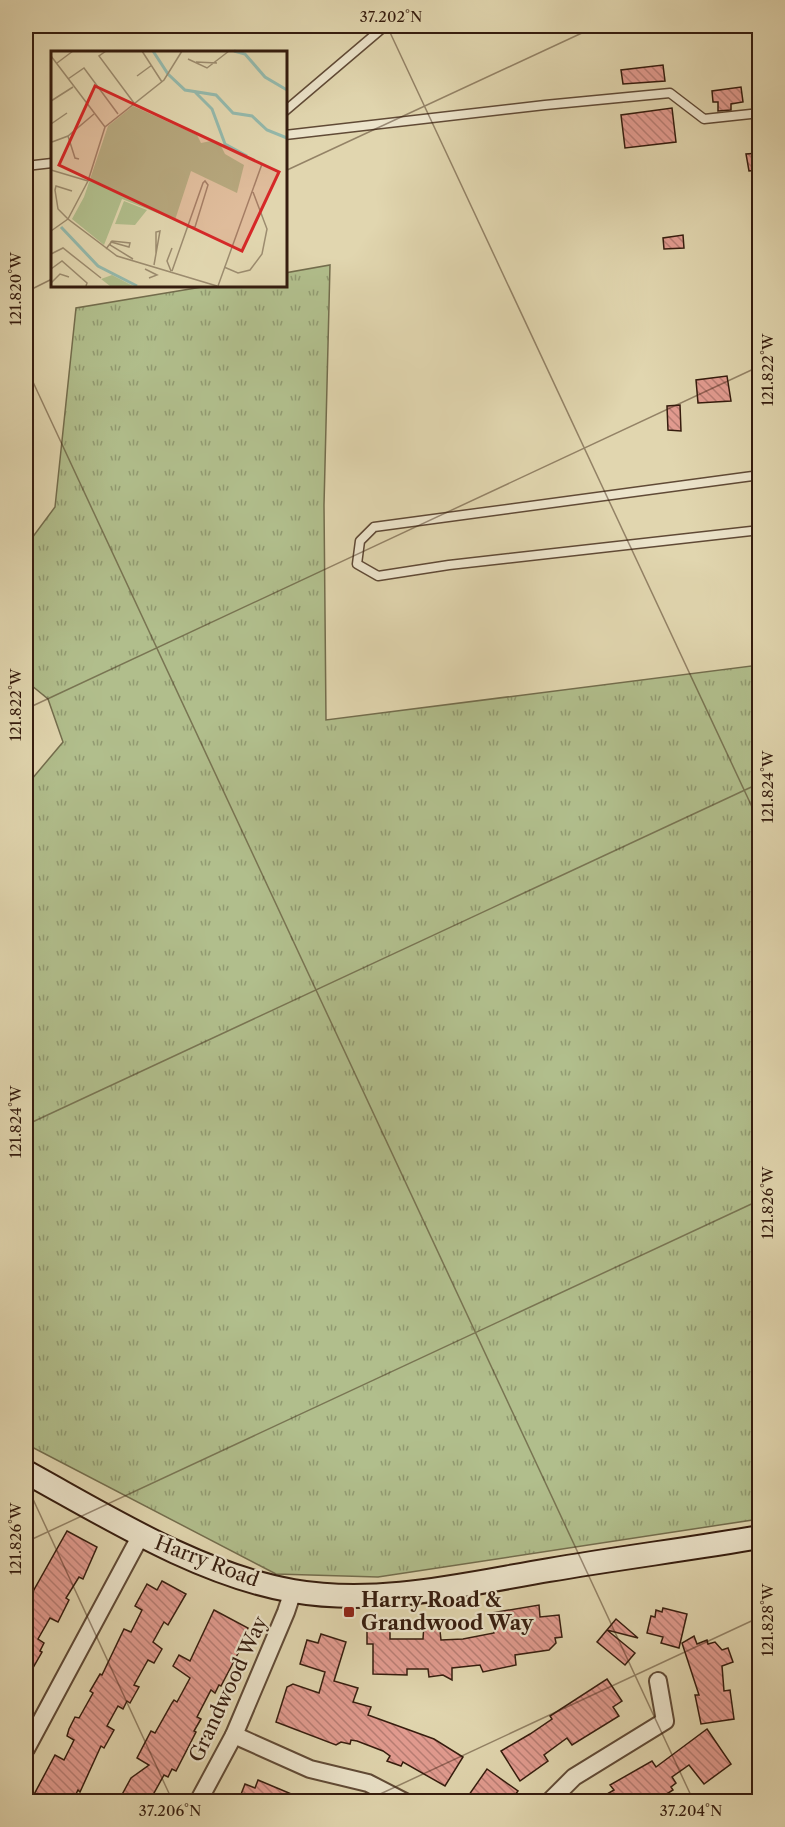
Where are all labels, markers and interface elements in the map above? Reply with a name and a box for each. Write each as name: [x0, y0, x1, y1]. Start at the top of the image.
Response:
text: 37.202°N: [360, 7, 422, 26]
inset map: [51, 51, 286, 286]
text: 121.820°W: [6, 252, 25, 326]
text: 121.822°W: [758, 333, 777, 406]
text: 121.822°W: [6, 668, 25, 741]
text: 121.824°W: [758, 750, 777, 823]
text: 121.824°W: [6, 1085, 25, 1158]
text: 121.826°W: [758, 1166, 777, 1239]
text: 121.826°W: [6, 1502, 25, 1575]
street label: Harry Road: [152, 1530, 262, 1592]
text: 121.828°W: [758, 1583, 777, 1657]
place label: Harry Road & Grandwood Way: [361, 1588, 534, 1635]
marker: Harry Road & Grandwood Way: [342, 1605, 356, 1619]
street label: Grandwood Way: [184, 1612, 273, 1766]
text: 37.206°N: [139, 1801, 201, 1820]
text: 37.204°N: [660, 1801, 722, 1820]

